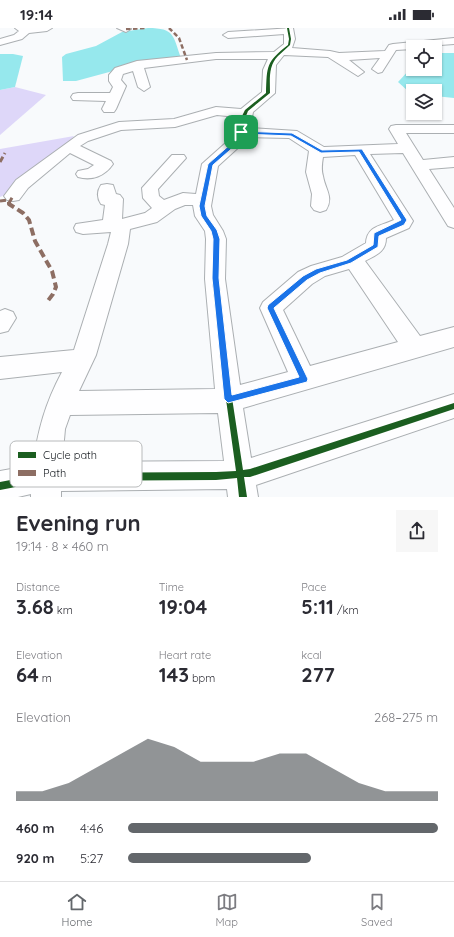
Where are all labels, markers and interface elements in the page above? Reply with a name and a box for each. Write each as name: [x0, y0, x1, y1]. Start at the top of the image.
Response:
text: 19:14: [20, 5, 53, 24]
map controls: [406, 40, 442, 120]
button: locate: [406, 40, 442, 76]
button: layers: [406, 84, 442, 120]
pin: [224, 115, 258, 149]
icon: arrive: [230, 121, 252, 143]
legend: [10, 441, 142, 487]
text: Cycle path: [43, 448, 97, 462]
text: Path: [43, 466, 66, 480]
text: Evening run: [16, 509, 141, 537]
button: share: [396, 510, 438, 552]
text: 19:14 · 8 × 460 m: [16, 538, 109, 554]
text: Distance: [16, 580, 60, 594]
text: Time: [159, 580, 184, 594]
text: Pace: [301, 580, 326, 594]
text: 3.68: [16, 594, 54, 619]
text: 19:04: [159, 594, 207, 619]
text: 5:11: [301, 594, 334, 619]
text: km: [54, 603, 73, 617]
text: /km: [334, 603, 359, 617]
text: Elevation: [16, 648, 62, 662]
text: Heart rate: [159, 648, 211, 662]
text: kcal: [301, 648, 322, 662]
text: 64: [16, 662, 39, 687]
text: 143: [159, 662, 189, 687]
text: 277: [301, 662, 335, 687]
text: m: [39, 671, 52, 685]
text: bpm: [189, 671, 215, 685]
text: Elevation: [16, 709, 71, 725]
text: 268–275 m: [374, 709, 438, 725]
text: 460 m: [16, 820, 54, 836]
text: 4:46: [80, 820, 103, 836]
text: 920 m: [16, 850, 54, 866]
text: 5:27: [80, 850, 103, 866]
tab: Home: [62, 891, 92, 929]
tab: Map: [216, 891, 238, 929]
tab: Saved: [361, 891, 392, 929]

